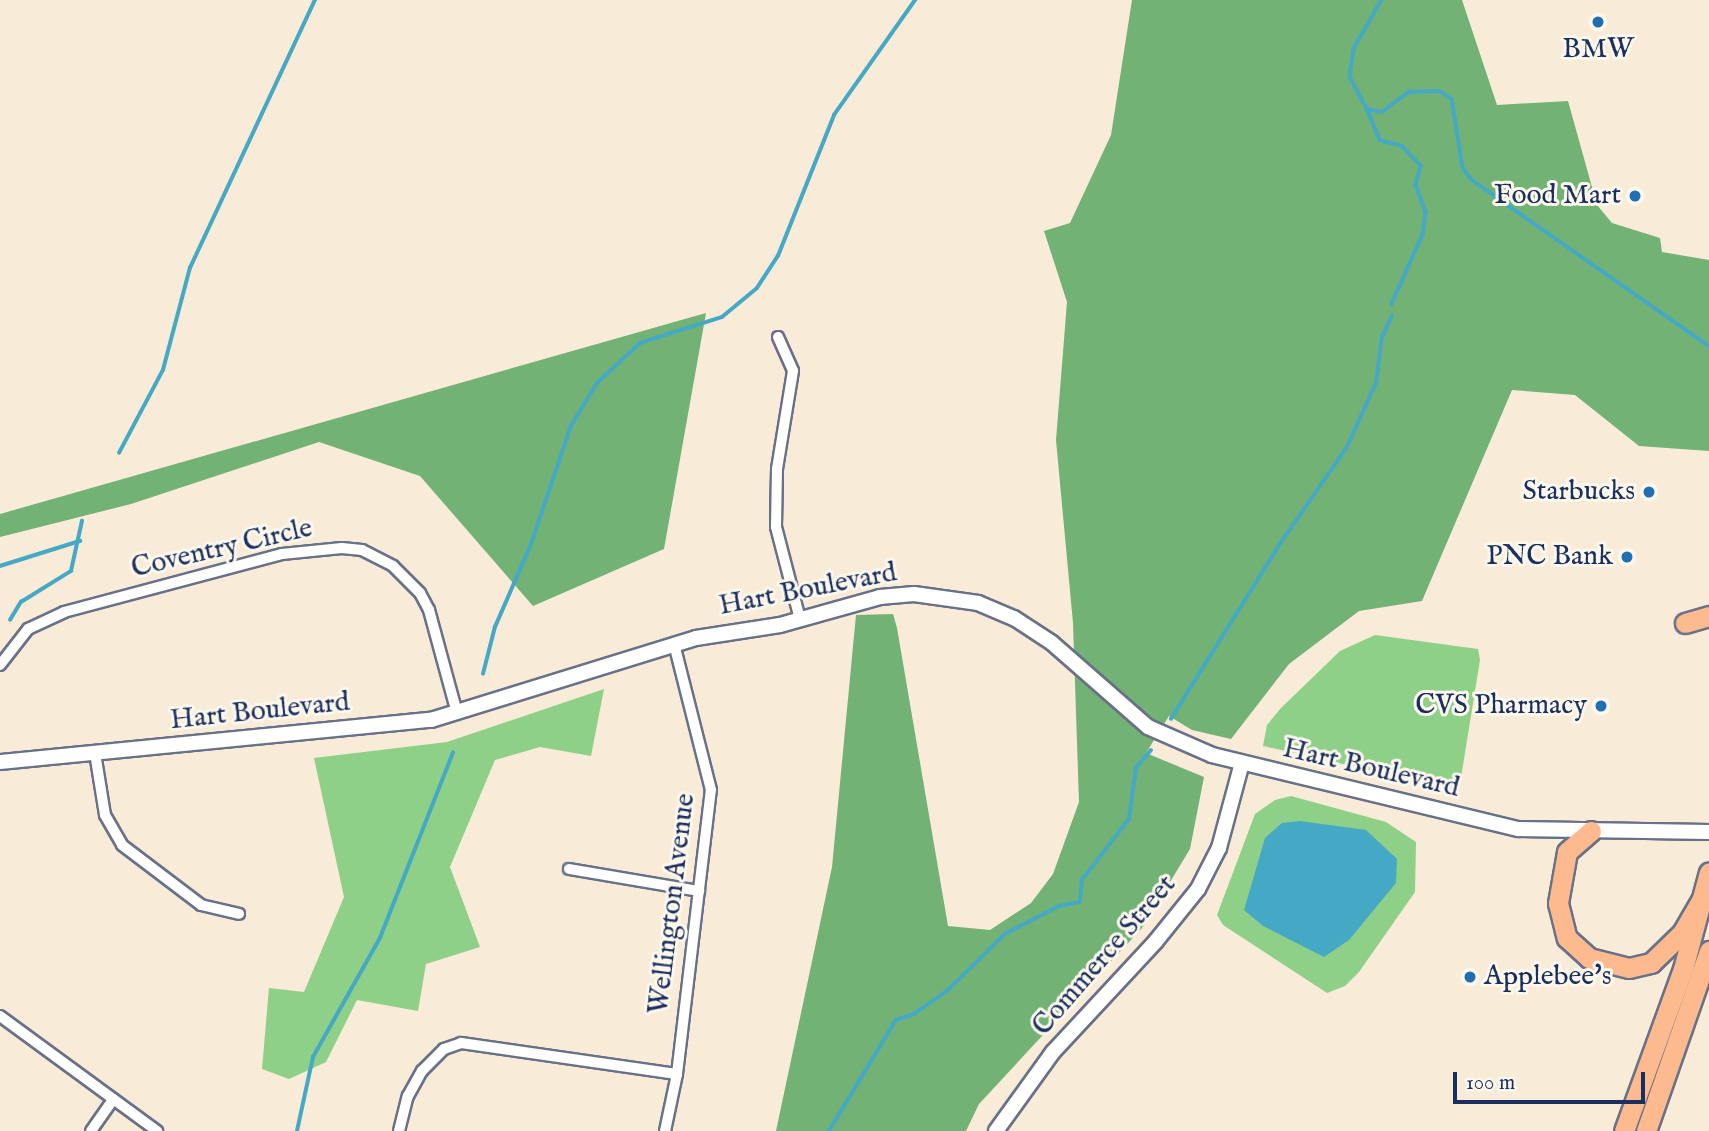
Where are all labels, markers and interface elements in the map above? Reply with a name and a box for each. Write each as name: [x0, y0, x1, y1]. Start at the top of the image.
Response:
marker: BMW: [1590, 14, 1606, 30]
place label: BMW: [1562, 33, 1634, 67]
place label: Food Mart: [1494, 179, 1621, 213]
marker: Food Mart: [1627, 188, 1643, 204]
place label: Starbucks: [1522, 475, 1635, 509]
marker: Starbucks: [1641, 484, 1657, 500]
street label: Coventry Circle: [128, 512, 316, 586]
place label: PNC Bank: [1486, 540, 1613, 574]
marker: PNC Bank: [1619, 549, 1635, 565]
street label: Hart Boulevard: [716, 556, 900, 624]
street label: Hart Boulevard: [169, 686, 351, 738]
place label: CVS Pharmacy: [1415, 689, 1587, 723]
marker: CVS Pharmacy: [1593, 698, 1609, 714]
street label: Hart Boulevard: [1279, 732, 1463, 806]
street label: Wellington Avenue: [643, 792, 703, 1016]
street label: Commerce Street: [1026, 869, 1184, 1043]
place label: Applebee's: [1484, 960, 1612, 994]
marker: Applebee's: [1462, 969, 1478, 985]
scale bar: [1457, 1058, 1650, 1102]
text: 100 m: [1466, 1070, 1515, 1097]

